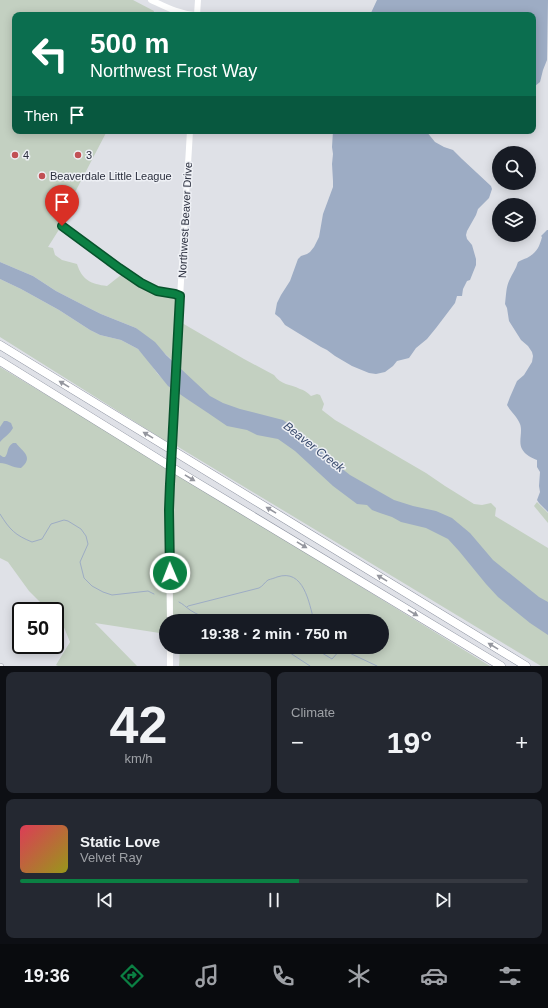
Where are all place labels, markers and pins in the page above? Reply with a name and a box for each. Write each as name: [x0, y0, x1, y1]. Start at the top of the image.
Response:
place label: 4: [23, 149, 29, 161]
place label: 3: [86, 149, 92, 161]
marker: 4: [10, 150, 20, 160]
marker: 3: [73, 150, 83, 160]
place label: Beaverdale Little League: [50, 170, 172, 182]
marker: Beaverdale Little League: [37, 171, 47, 181]
pin: [45, 185, 79, 226]

